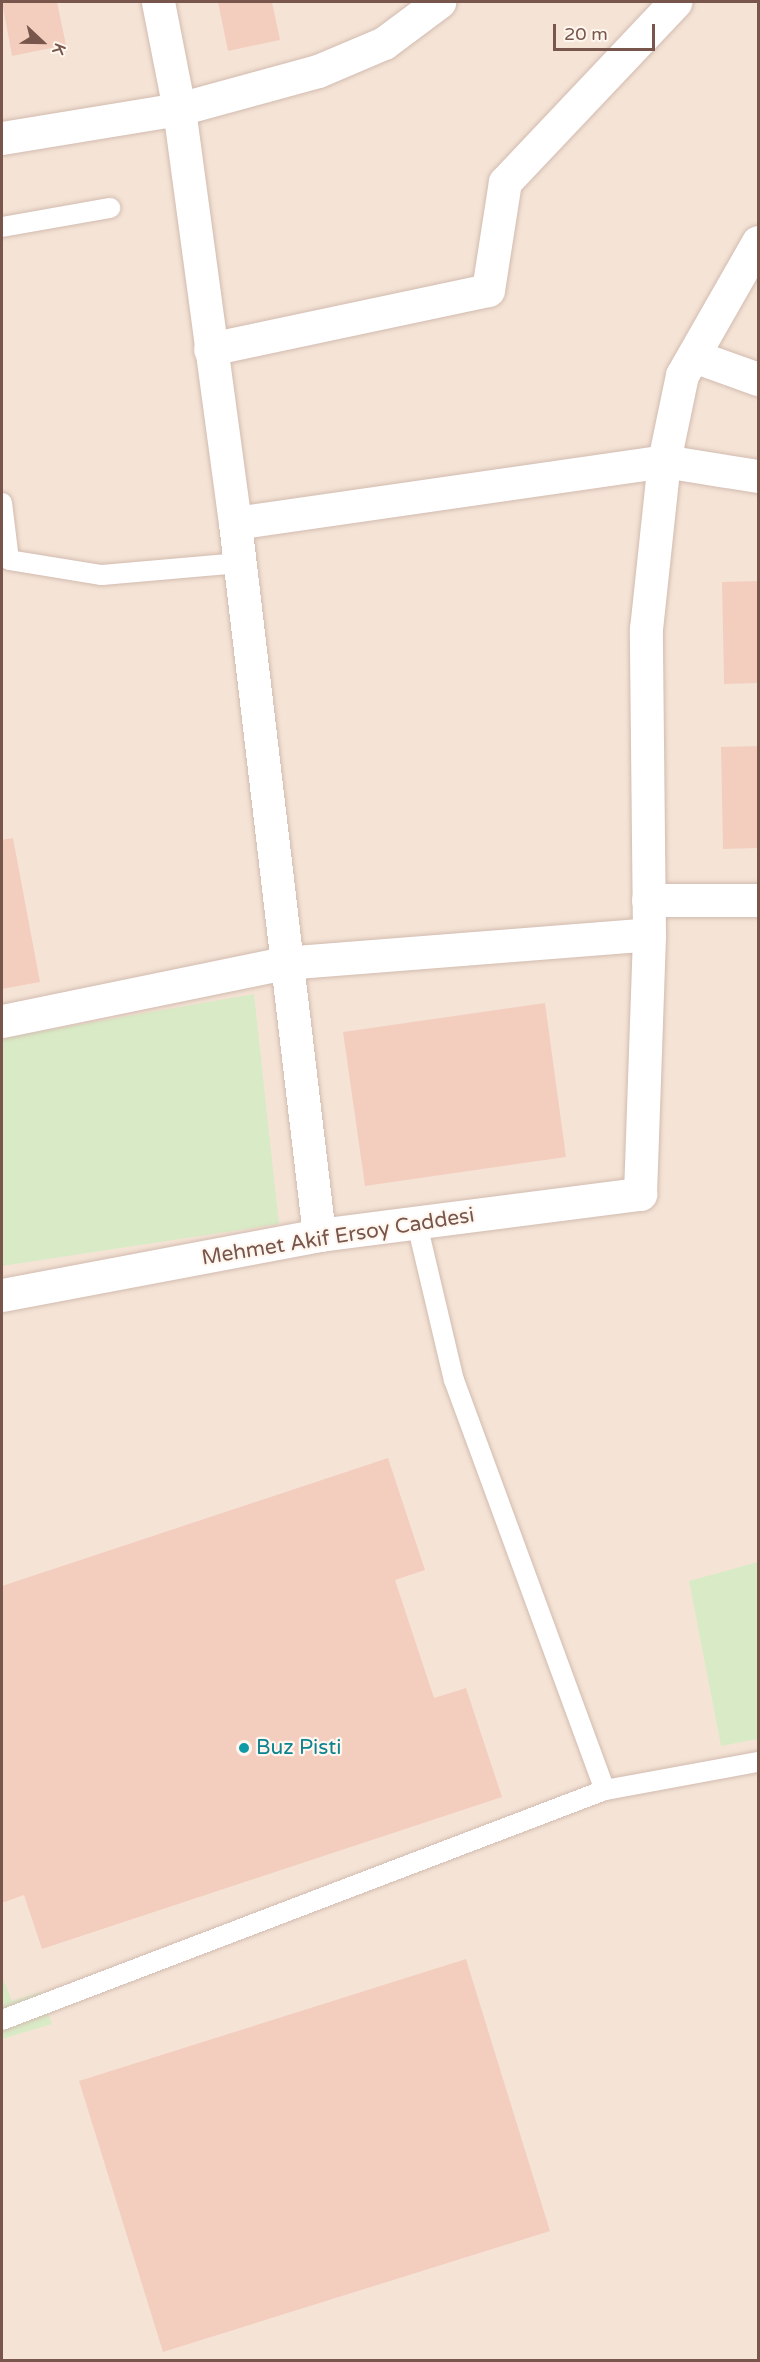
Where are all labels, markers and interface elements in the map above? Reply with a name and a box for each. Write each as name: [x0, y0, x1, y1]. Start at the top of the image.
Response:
north arrow: [12, 12, 72, 72]
scale bar: [556, 12, 658, 50]
text: 20 m: [564, 23, 608, 45]
text: K: [47, 40, 70, 57]
street label: Mehmet Akif Ersoy Caddesi: [200, 1203, 476, 1271]
place label: Buz Pisti: [256, 1735, 342, 1761]
marker: Buz Pisti: [237, 1741, 251, 1755]

